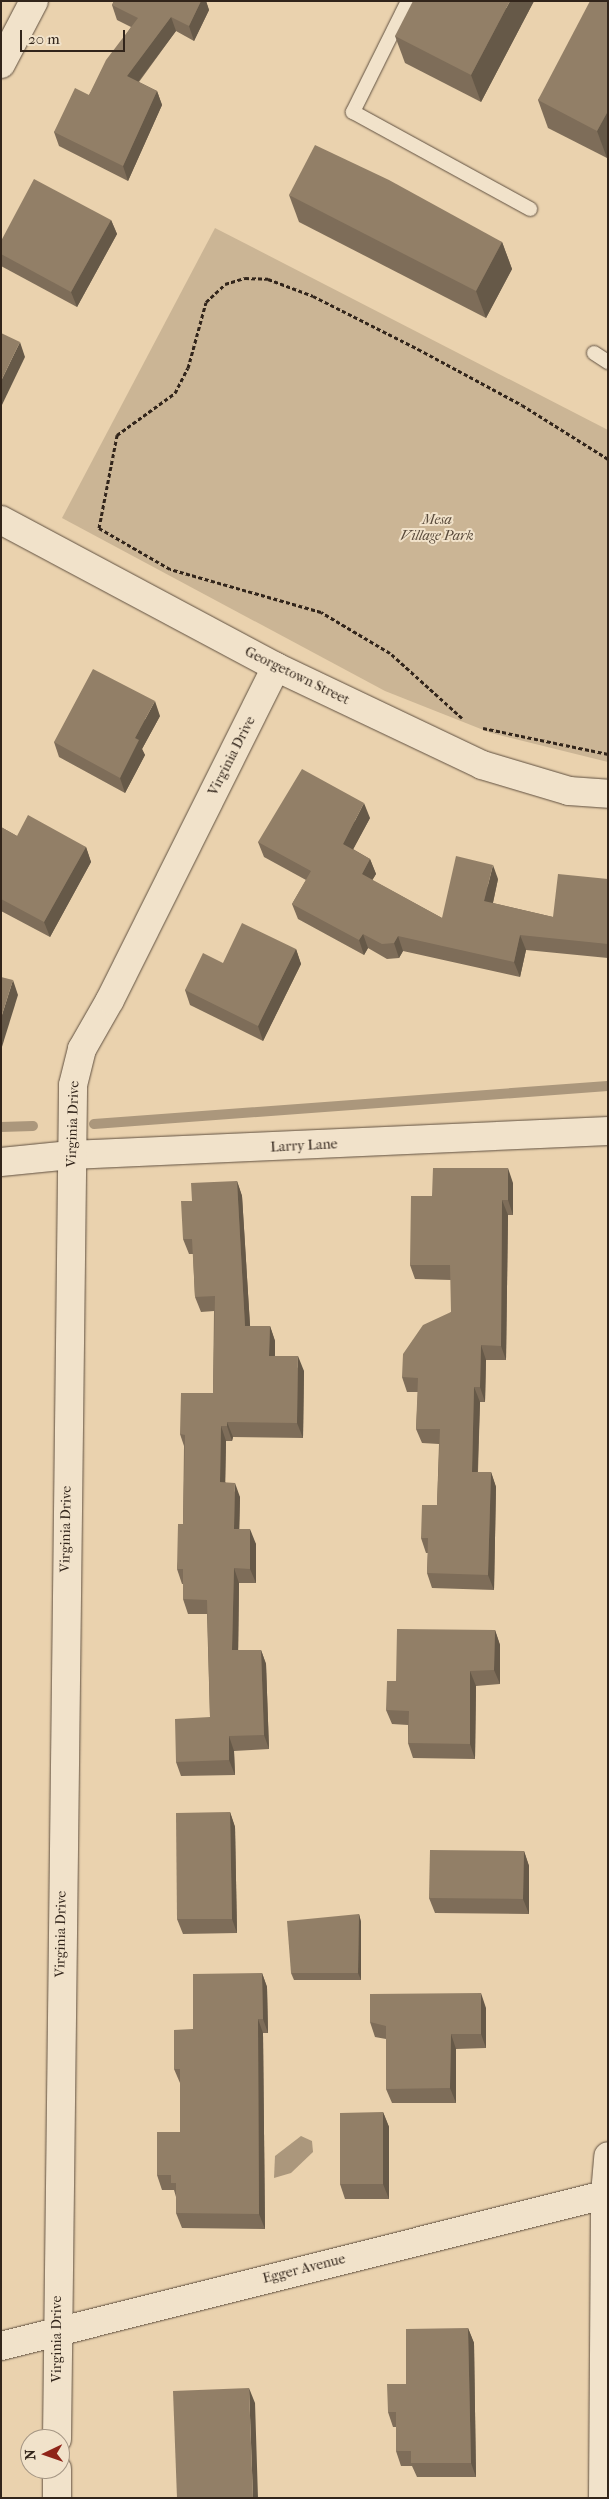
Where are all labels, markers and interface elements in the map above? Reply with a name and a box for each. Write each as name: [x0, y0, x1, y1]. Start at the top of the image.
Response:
scale bar: [22, 20, 128, 52]
text: 20 m: [28, 30, 60, 48]
park label: Mesa Village Park: [400, 512, 474, 544]
street label: Georgetown Street: [242, 643, 352, 709]
street label: Virginia Drive: [205, 714, 259, 798]
street label: Virginia Drive: [63, 1080, 83, 1168]
street label: Larry Lane: [270, 1136, 338, 1156]
street label: Virginia Drive: [57, 1485, 75, 1573]
street label: Virginia Drive: [52, 1890, 70, 1978]
street label: Egger Avenue: [261, 2251, 347, 2287]
street label: Virginia Drive: [49, 2296, 65, 2382]
north arrow: [20, 2429, 70, 2479]
text: N: [22, 2449, 39, 2461]

